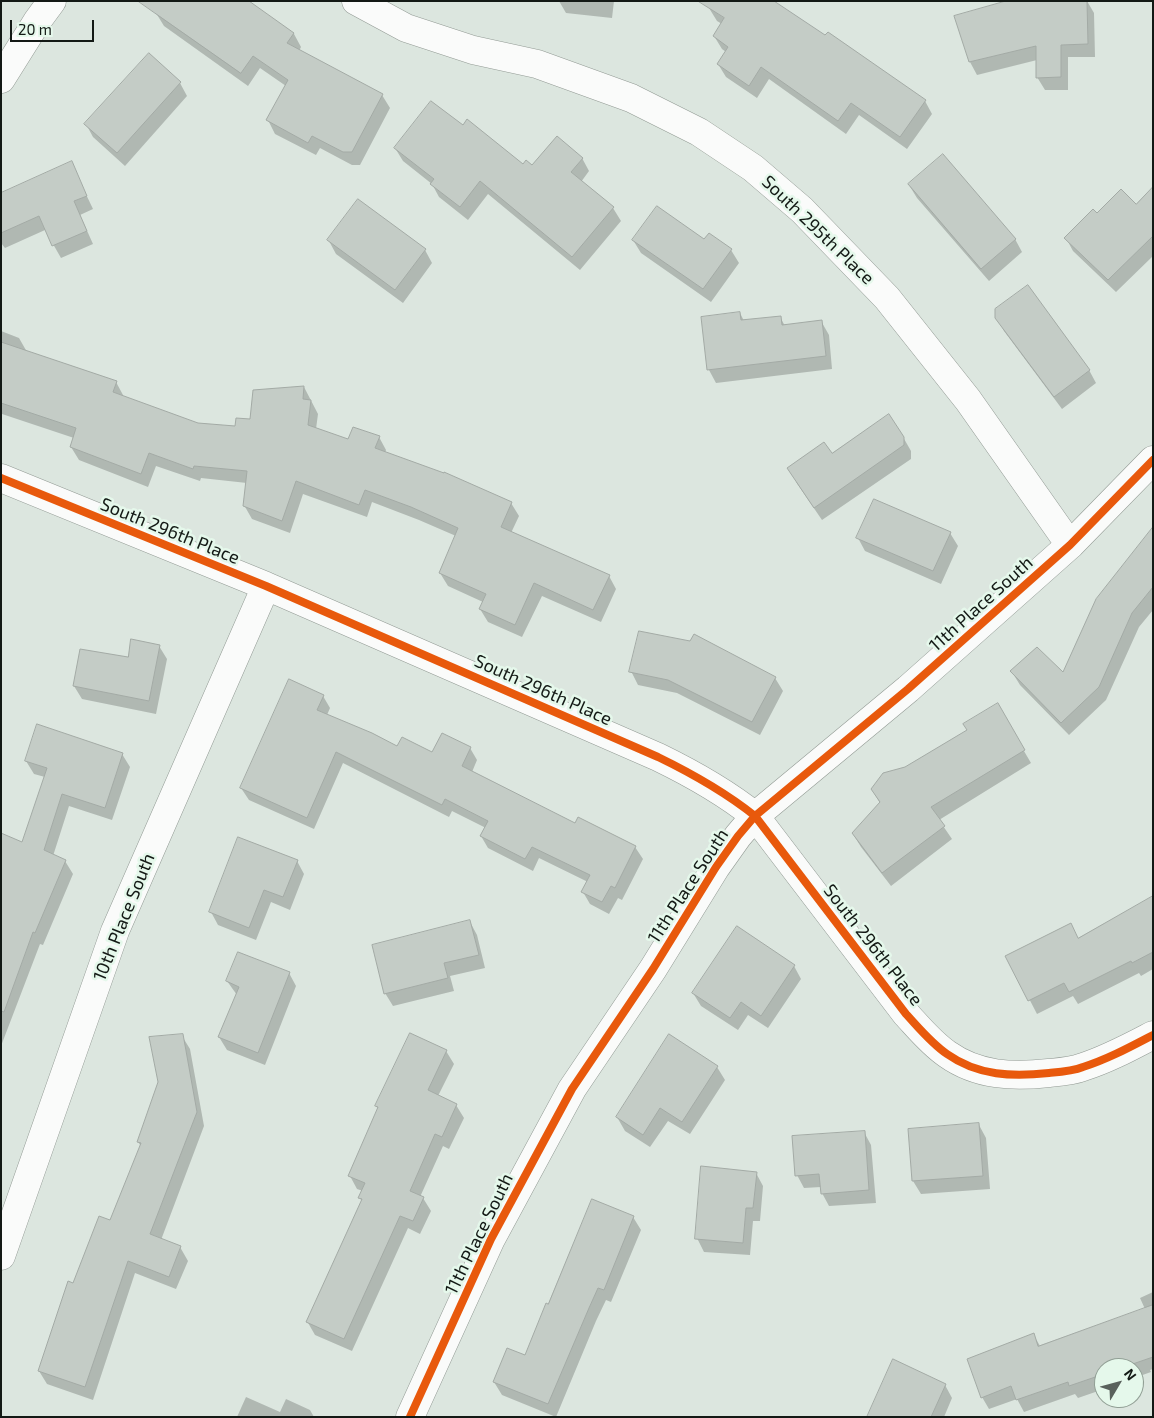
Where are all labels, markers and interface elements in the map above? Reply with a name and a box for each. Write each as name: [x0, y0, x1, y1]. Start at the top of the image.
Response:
scale bar: [12, 10, 96, 42]
text: 20 m: [18, 20, 52, 38]
street label: South 295th Place: [757, 171, 879, 289]
street label: South 296th Place: [97, 493, 243, 569]
street label: 11th Place South: [925, 552, 1037, 656]
street label: South 296th Place: [471, 650, 615, 730]
street label: 11th Place South: [643, 825, 733, 947]
street label: 10th Place South: [89, 850, 159, 984]
street label: South 296th Place: [819, 880, 927, 1010]
street label: 11th Place South: [440, 1170, 518, 1298]
north arrow: [1094, 1358, 1144, 1408]
text: N: [1121, 1365, 1140, 1383]

